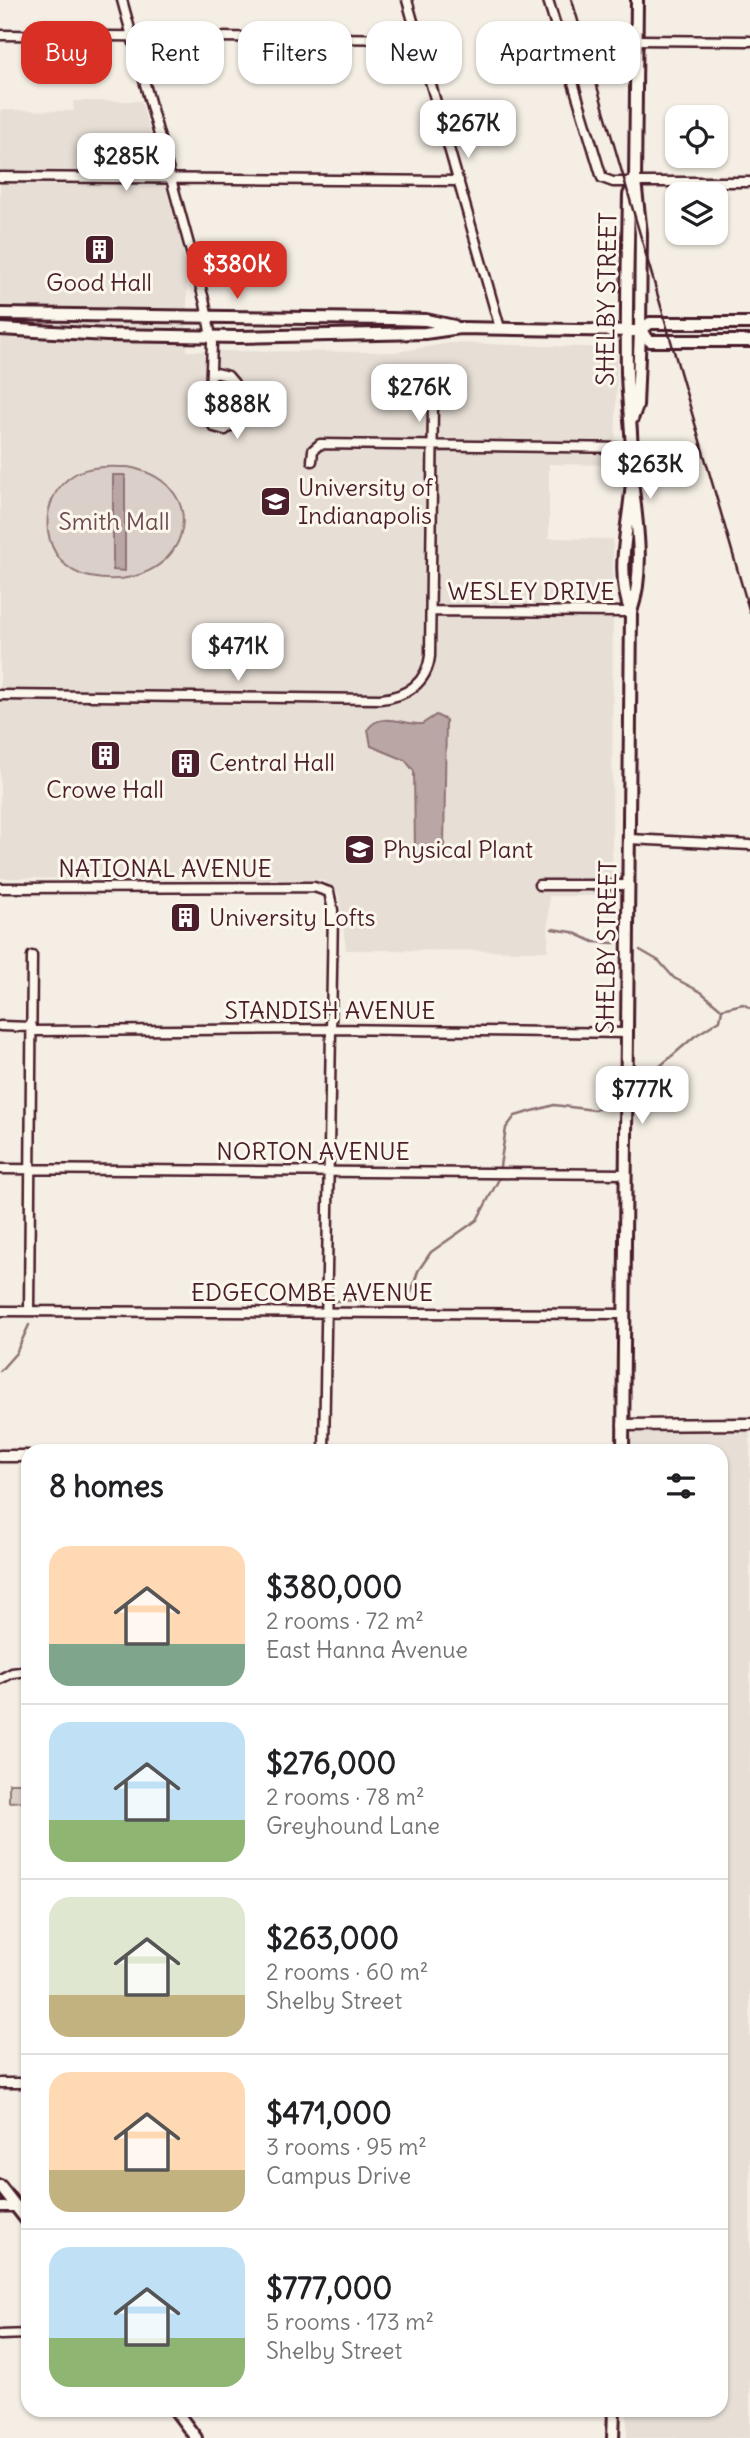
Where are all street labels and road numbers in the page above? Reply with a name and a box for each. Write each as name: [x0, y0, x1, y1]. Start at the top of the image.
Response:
street label: SHELBY STREET: [589, 212, 623, 386]
street label: WESLEY DRIVE: [447, 576, 615, 606]
street label: NATIONAL AVENUE: [58, 853, 272, 883]
street label: SHELBY STREET: [589, 860, 623, 1034]
street label: STANDISH AVENUE: [224, 995, 436, 1025]
street label: NORTON AVENUE: [216, 1136, 410, 1166]
street label: EDGECOMBE AVENUE: [191, 1277, 433, 1307]

